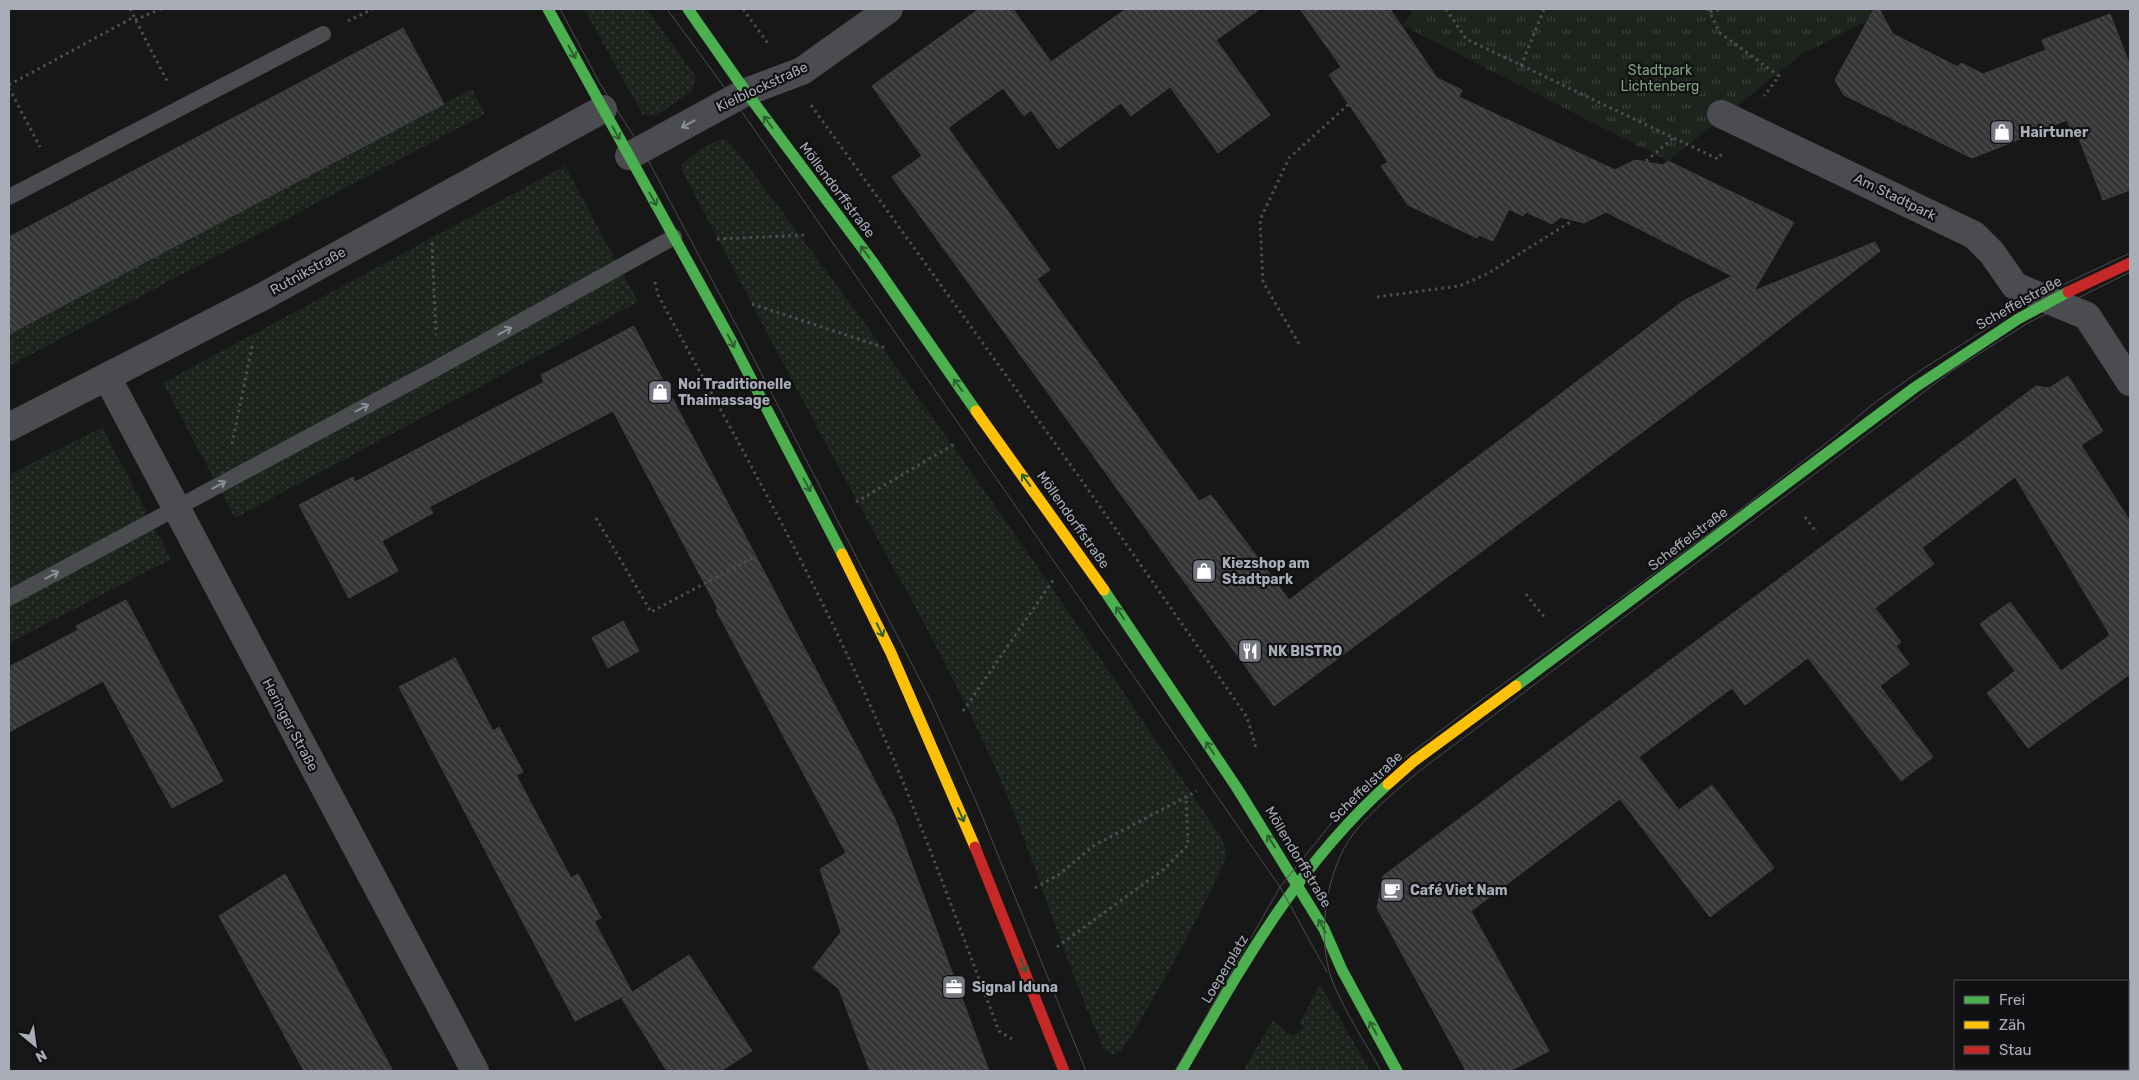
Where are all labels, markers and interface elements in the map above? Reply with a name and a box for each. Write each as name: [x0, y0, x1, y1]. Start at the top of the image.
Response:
one-way arrow: [567, 44, 577, 59]
street label: Kielblockstraße: [713, 58, 811, 116]
park label: Stadtpark Lichtenberg: [1621, 62, 1699, 95]
one-way arrow: [763, 115, 773, 129]
one-way arrow: [680, 119, 695, 129]
shop icon: Hairtuner: [1989, 119, 2015, 145]
place label: Hairtuner: [2020, 124, 2089, 141]
one-way arrow: [611, 125, 621, 140]
street label: Möllendorffstraße: [796, 139, 879, 241]
street label: Am Stadtpark: [1851, 170, 1940, 225]
one-way arrow: [648, 191, 658, 206]
street label: Rutnikstraße: [267, 243, 349, 299]
one-way arrow: [860, 246, 871, 259]
street label: Scheffelstraße: [1973, 272, 2065, 333]
one-way arrow: [497, 325, 512, 335]
one-way arrow: [726, 334, 736, 349]
place label: Noi Traditionelle Thaimassage: [678, 376, 791, 409]
shop icon: Noi Traditionelle Thaimassage: [647, 379, 673, 405]
one-way arrow: [952, 379, 963, 393]
one-way arrow: [355, 403, 370, 413]
street label: Möllendorffstraße: [1033, 468, 1113, 572]
one-way arrow: [1021, 474, 1032, 487]
one-way arrow: [803, 477, 812, 492]
one-way arrow: [211, 480, 226, 489]
street label: Scheffelstraße: [1645, 503, 1731, 574]
place label: Kiezshop am Stadtpark: [1222, 555, 1310, 588]
shop icon: Kiezshop am Stadtpark: [1191, 558, 1217, 584]
one-way arrow: [44, 570, 59, 579]
one-way arrow: [1114, 606, 1125, 620]
one-way arrow: [875, 623, 885, 638]
restaurant icon: NK BISTRO: [1237, 638, 1263, 664]
place label: NK BISTRO: [1268, 643, 1342, 660]
street label: Heringer Straße: [258, 676, 322, 775]
one-way arrow: [1205, 741, 1215, 755]
street label: Scheffelstraße: [1326, 748, 1406, 826]
street label: Möllendorffstraße: [1261, 803, 1335, 911]
one-way arrow: [956, 807, 966, 822]
one-way arrow: [1266, 835, 1276, 849]
cafe icon: Café Viet Nam: [1379, 877, 1405, 903]
place label: Café Viet Nam: [1410, 882, 1508, 899]
one-way arrow: [1316, 919, 1326, 934]
street label: Loeperplatz: [1198, 932, 1252, 1006]
one-way arrow: [1019, 957, 1028, 972]
office icon: Signal Iduna: [941, 974, 967, 1000]
place label: Signal Iduna: [972, 979, 1058, 996]
legend: [1954, 980, 2129, 1070]
text: Frei: [1999, 991, 2025, 1009]
text: Zäh: [1999, 1016, 2025, 1034]
north arrow: [10, 1020, 60, 1070]
one-way arrow: [1368, 1022, 1378, 1036]
text: Stau: [1999, 1041, 2032, 1059]
text: N: [33, 1046, 50, 1066]

